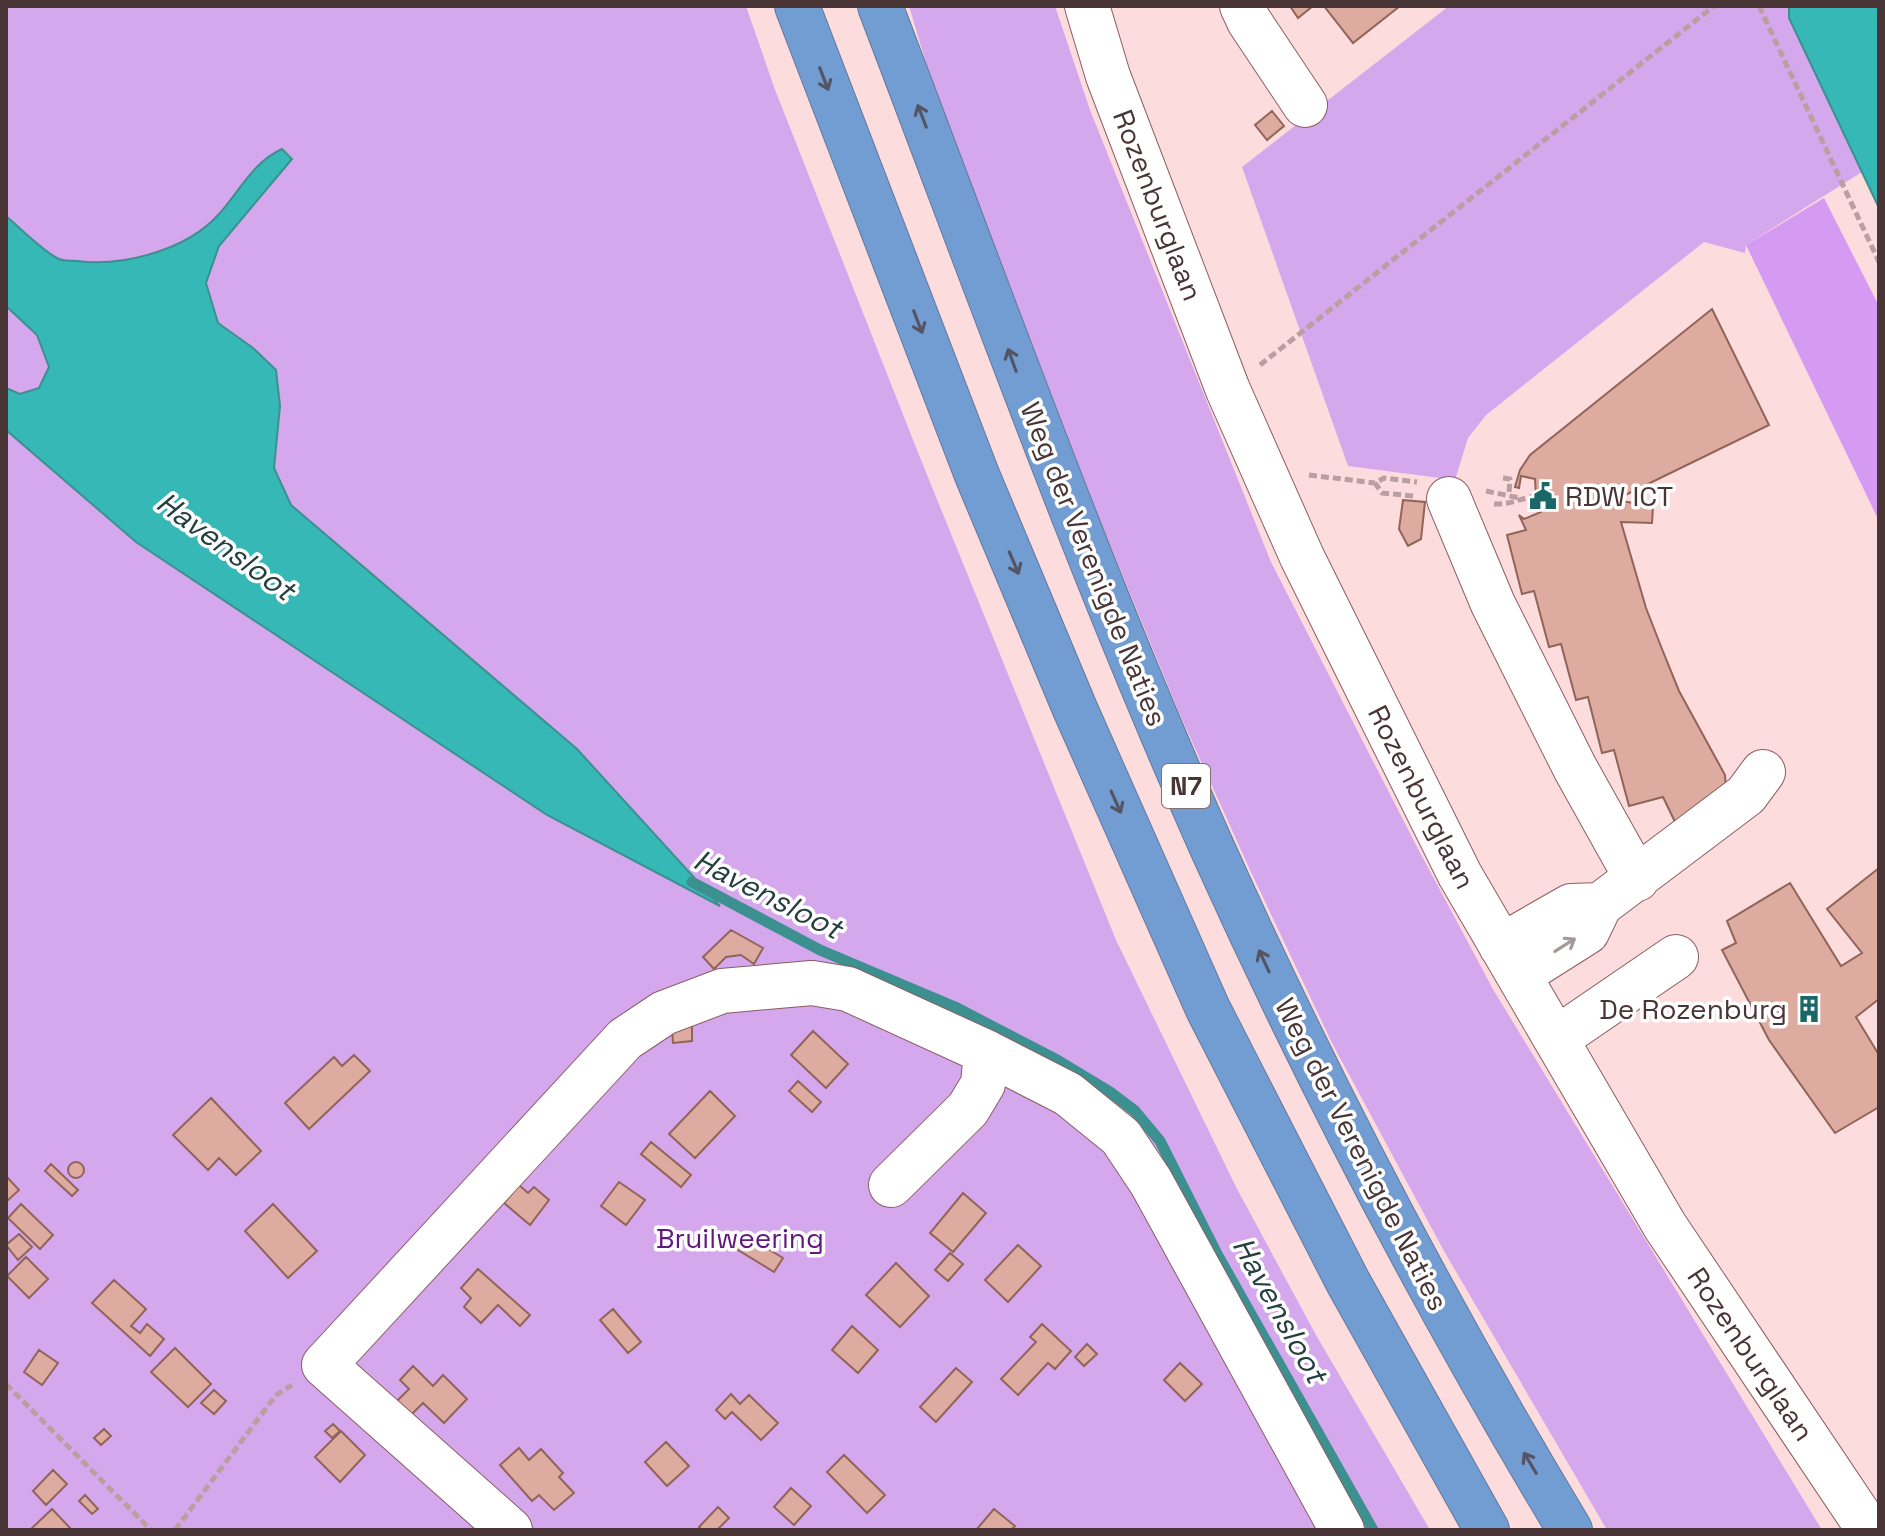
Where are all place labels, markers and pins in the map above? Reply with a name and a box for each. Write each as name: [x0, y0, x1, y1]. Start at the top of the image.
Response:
place label: RDW ICT: [1565, 478, 1673, 514]
public building icon: RDW ICT: [1528, 481, 1558, 511]
place label: De Rozenburg: [1599, 991, 1787, 1027]
building icon: De Rozenburg: [1794, 994, 1824, 1024]

